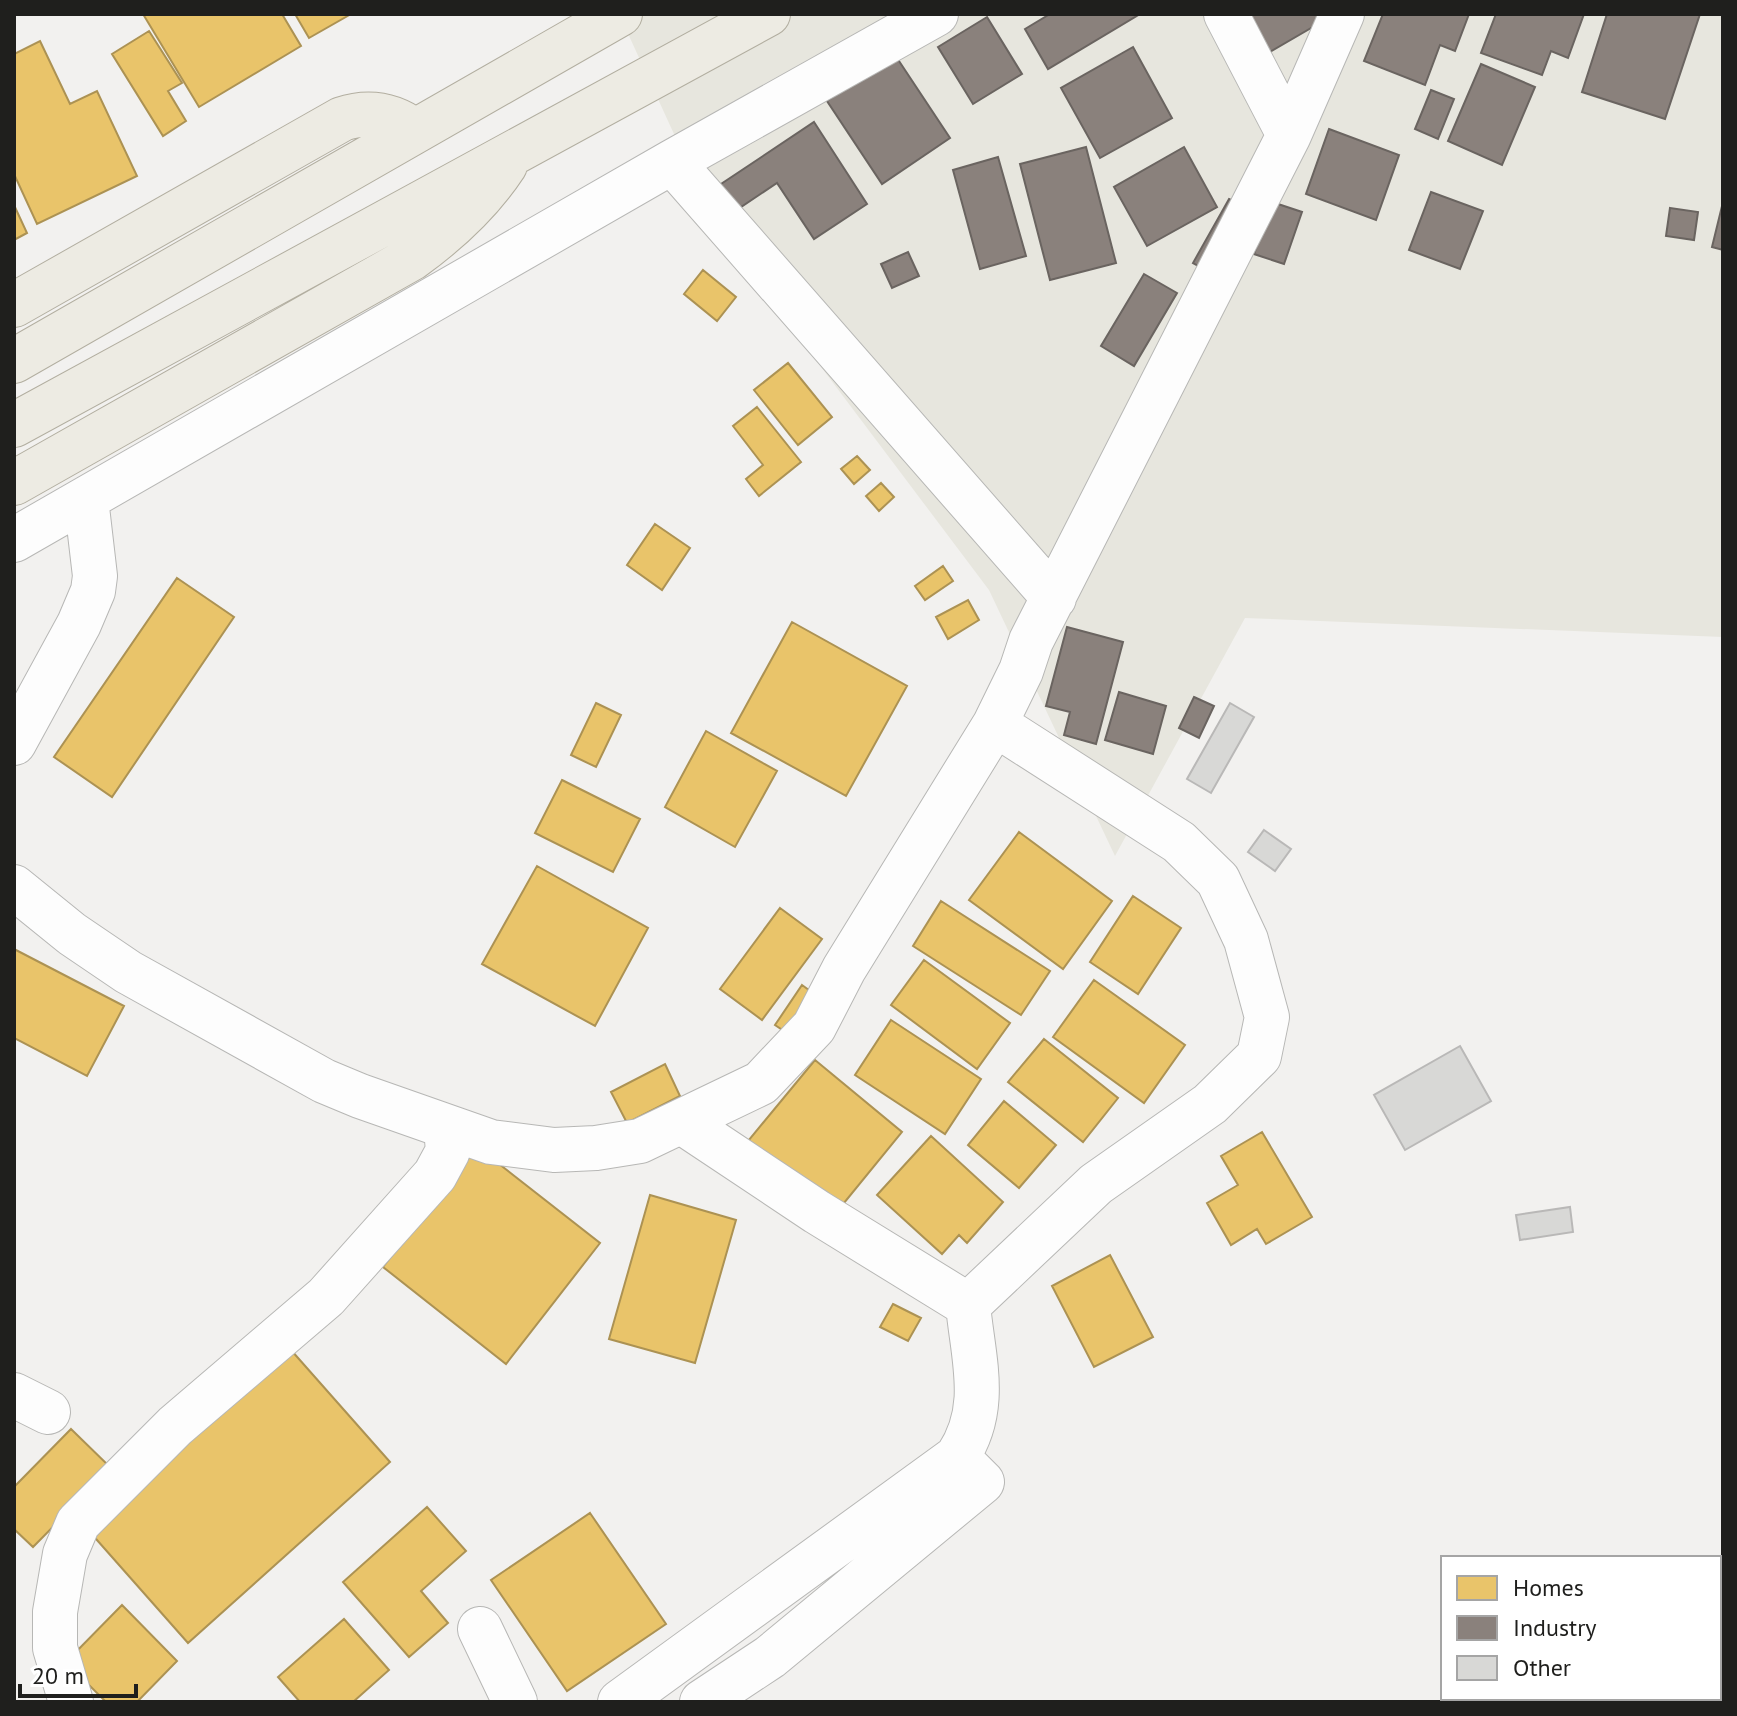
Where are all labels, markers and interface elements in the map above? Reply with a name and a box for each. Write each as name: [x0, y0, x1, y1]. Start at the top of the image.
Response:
legend: [1441, 1556, 1721, 1700]
text: Homes: [1513, 1572, 1584, 1603]
text: Industry: [1513, 1612, 1597, 1643]
scale bar: [20, 1648, 136, 1698]
text: Other: [1513, 1652, 1571, 1683]
text: 20 m: [32, 1660, 84, 1691]

